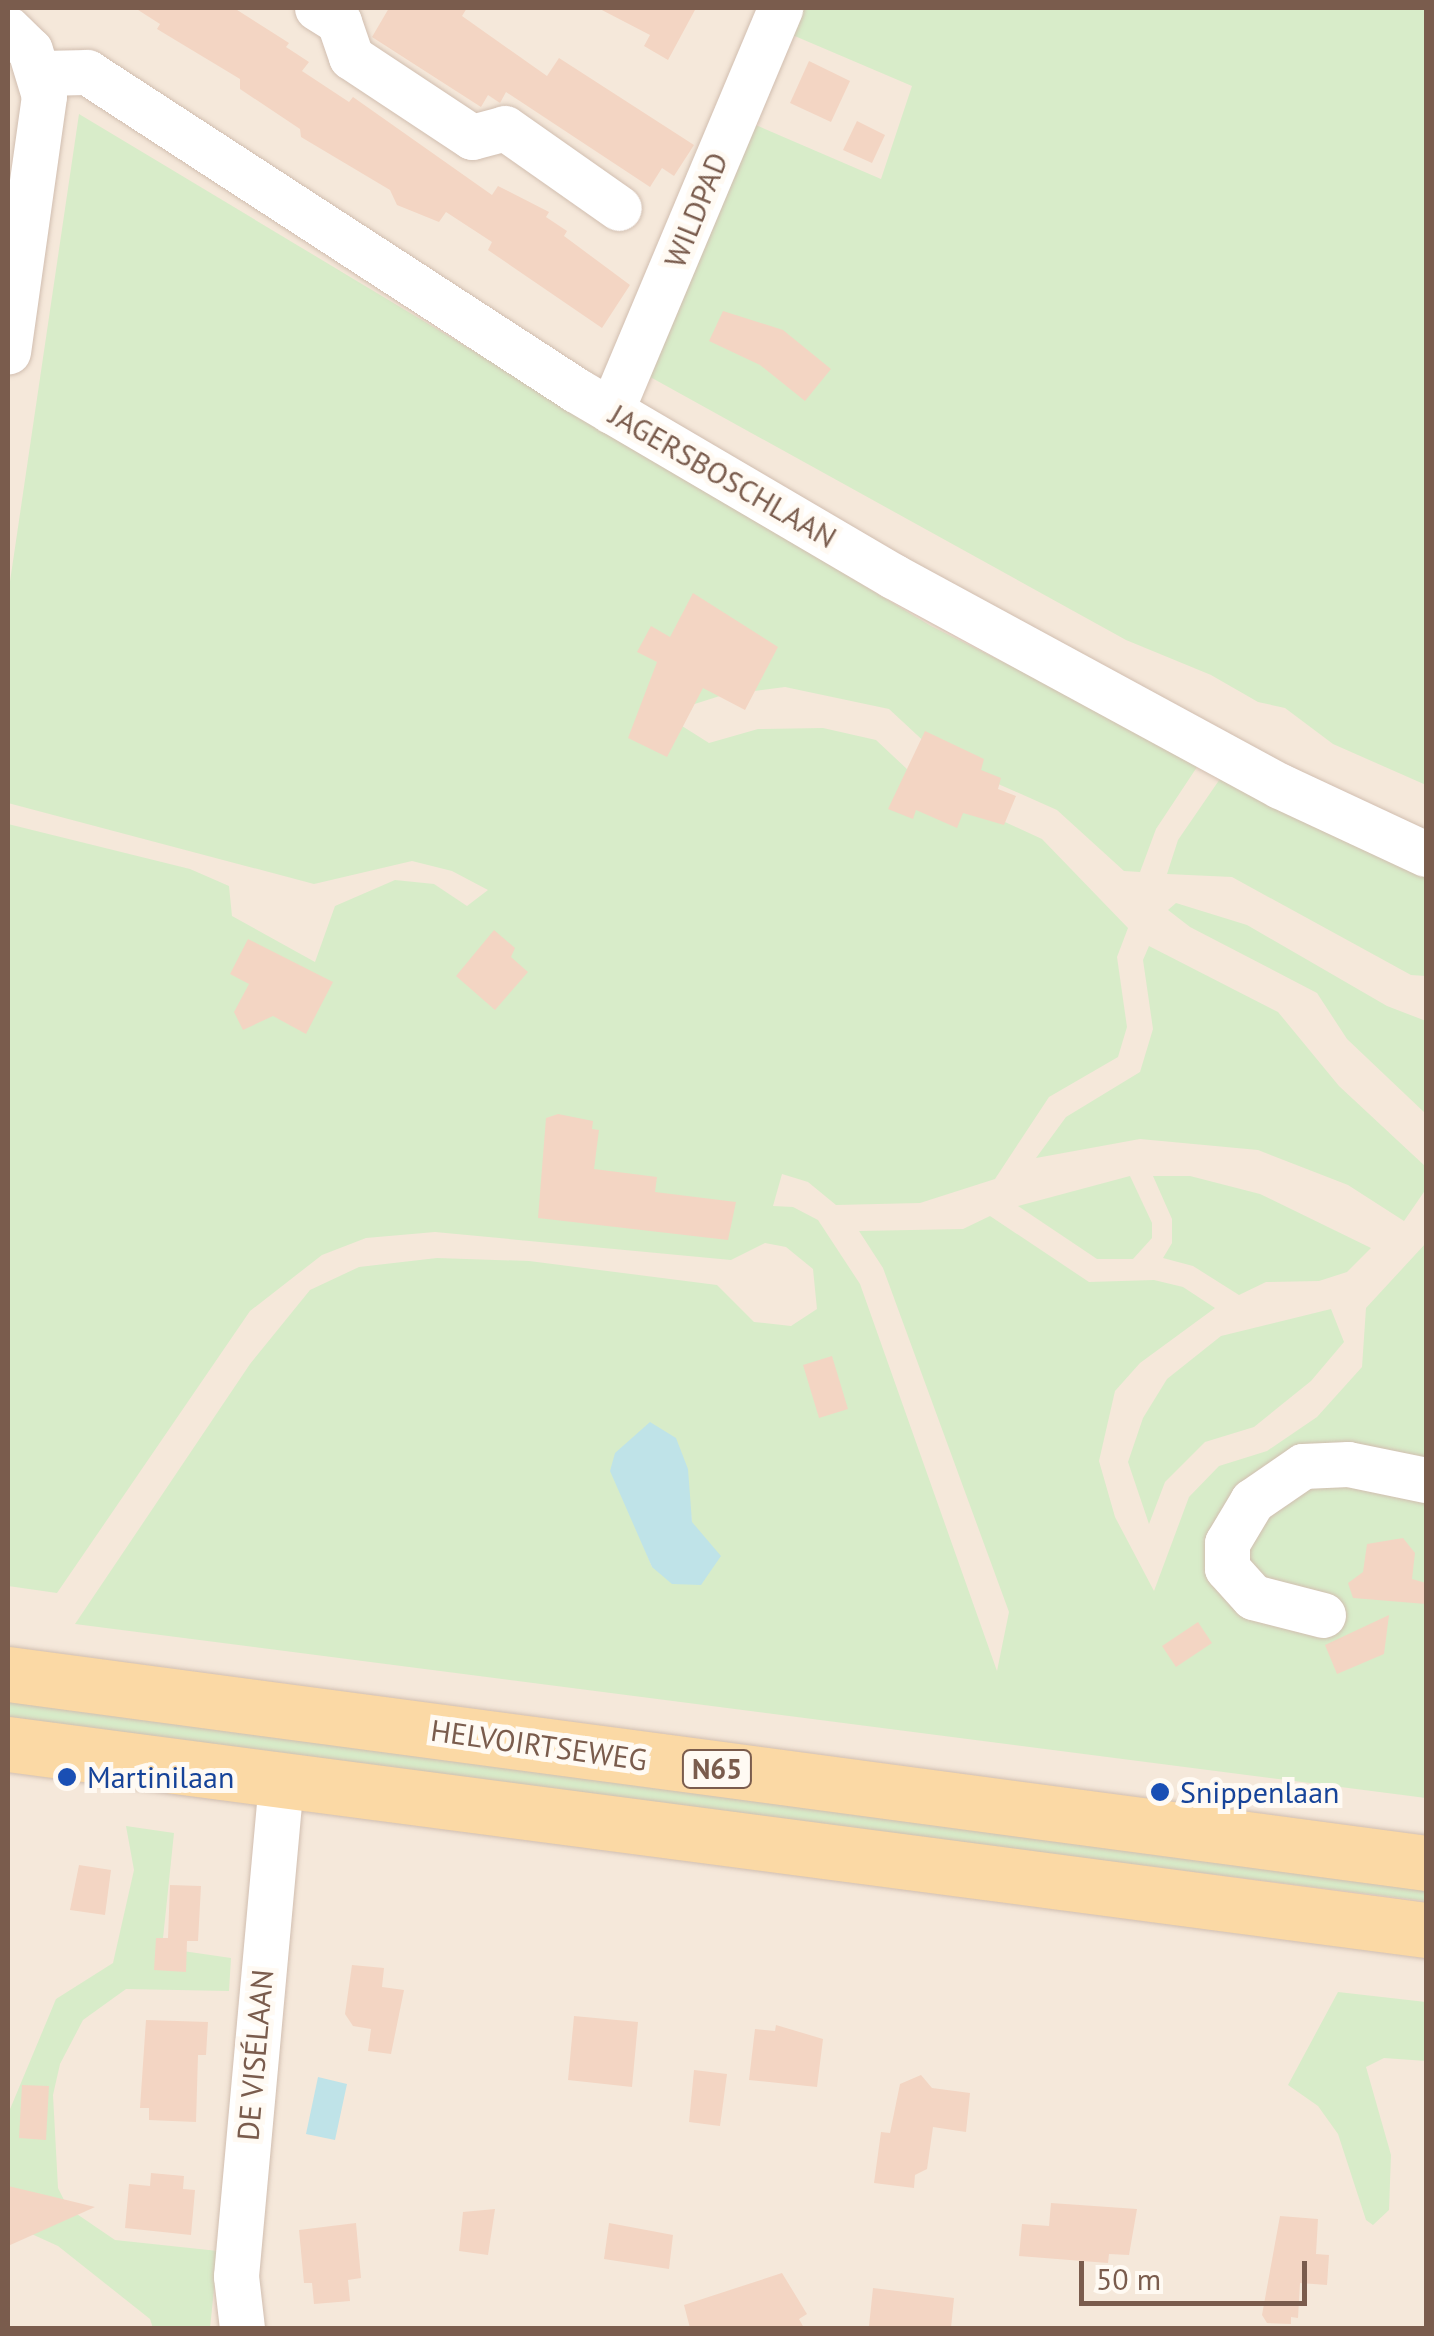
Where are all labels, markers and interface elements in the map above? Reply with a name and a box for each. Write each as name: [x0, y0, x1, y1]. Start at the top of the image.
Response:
street label: WILDPAD: [657, 147, 735, 273]
street label: JAGERSBOSCHLAAN: [603, 396, 843, 556]
street label: HELVOIRTSEWEG: [429, 1712, 649, 1778]
road number: N65: [680, 1746, 754, 1792]
place label: Martinilaan: [87, 1759, 234, 1795]
marker: Martinilaan: [56, 1766, 78, 1788]
place label: Snippenlaan: [1180, 1774, 1339, 1810]
marker: Snippenlaan: [1149, 1781, 1171, 1803]
street label: DE VISÉLAAN: [230, 1968, 280, 2142]
scale bar: [1084, 2241, 1312, 2303]
text: 50 m: [1096, 2259, 1161, 2298]

